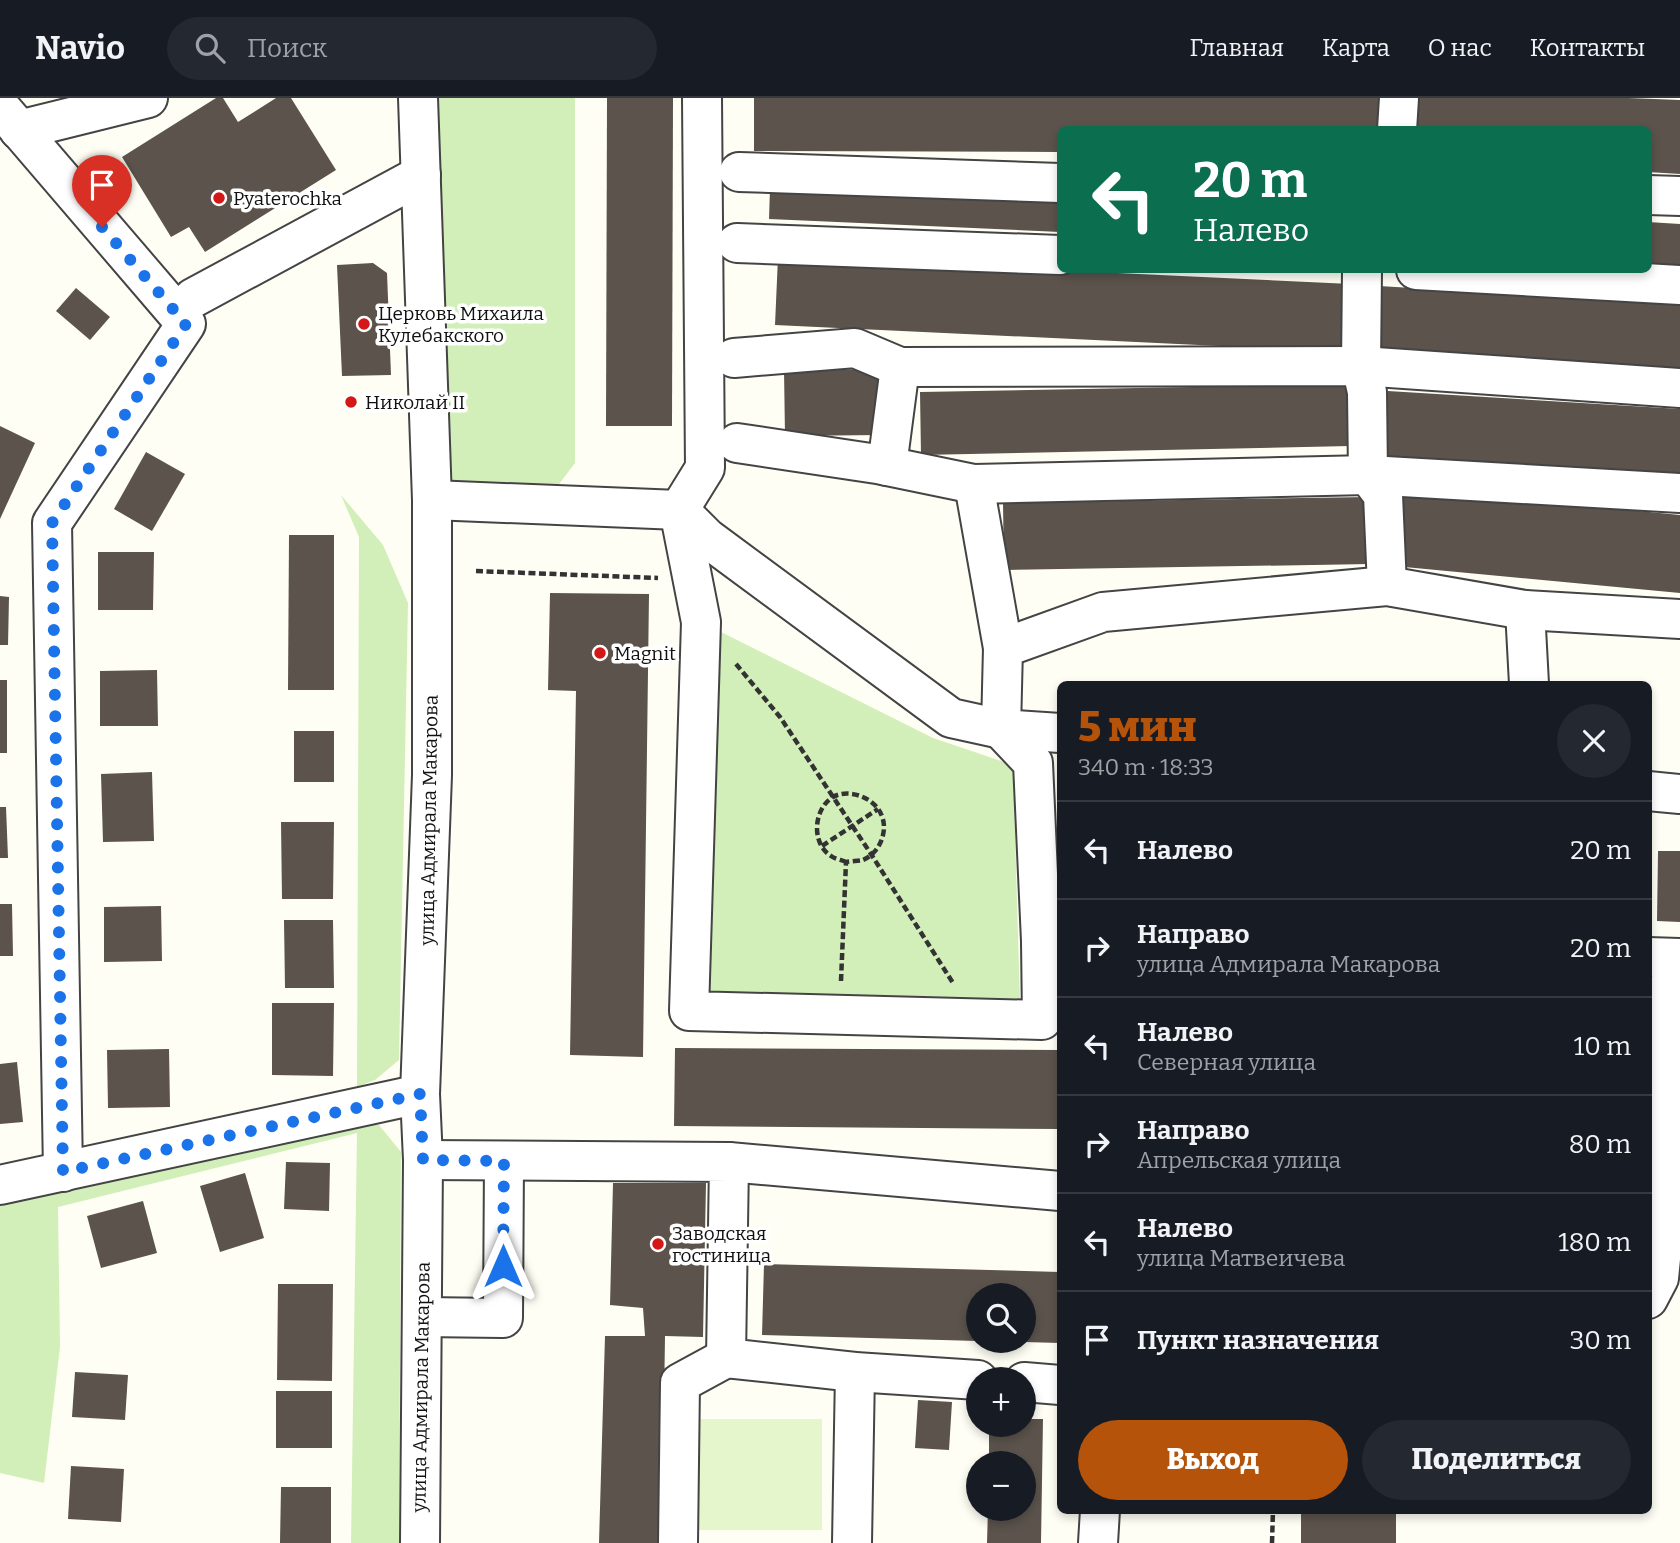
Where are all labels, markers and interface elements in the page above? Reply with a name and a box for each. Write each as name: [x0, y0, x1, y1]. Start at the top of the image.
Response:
search box: [167, 17, 657, 80]
text: Navio: [35, 28, 125, 68]
icon: search: [191, 29, 229, 67]
text: Поиск: [247, 33, 327, 64]
text: Главная: [1189, 34, 1284, 62]
text: Карта: [1322, 34, 1390, 62]
text: О нас: [1428, 34, 1492, 62]
text: Контакты: [1530, 34, 1645, 62]
text: 20 m: [1193, 151, 1307, 210]
icon: left: [1078, 154, 1169, 245]
pin: [72, 155, 132, 227]
icon: arrive: [83, 166, 121, 204]
place label: Pyaterochka: [233, 187, 343, 210]
marker: Pyaterochka: [211, 190, 227, 206]
text: Налево: [1193, 211, 1309, 249]
place label: Церковь Михаила Кулебакского: [378, 302, 545, 347]
marker: Церковь Михаила Кулебакского: [356, 316, 372, 332]
place label: Николай II: [365, 391, 465, 414]
marker: Николай II: [343, 394, 359, 410]
place label: Magnit: [614, 642, 676, 665]
marker: Magnit: [592, 645, 608, 661]
street label: улица Адмирала Макарова: [415, 694, 443, 947]
text: 5 мин: [1078, 702, 1197, 752]
button: close: [1557, 704, 1631, 778]
text: 340 m · 18:33: [1078, 753, 1214, 781]
icon: left: [1078, 831, 1116, 869]
text: Налево: [1137, 835, 1233, 866]
text: 20 m: [1570, 835, 1631, 866]
text: Направо: [1137, 919, 1250, 950]
icon: right: [1078, 929, 1116, 967]
text: 20 m: [1570, 933, 1631, 964]
text: улица Адмирала Макарова: [1137, 950, 1440, 978]
text: Налево: [1137, 1017, 1233, 1048]
icon: left: [1078, 1027, 1116, 1065]
text: 10 m: [1574, 1031, 1631, 1062]
text: Северная улица: [1137, 1048, 1316, 1076]
text: Направо: [1137, 1115, 1250, 1146]
icon: right: [1078, 1125, 1116, 1163]
text: 80 m: [1569, 1129, 1631, 1160]
text: Апрельская улица: [1137, 1146, 1341, 1174]
text: Налево: [1137, 1213, 1233, 1244]
place label: Заводская гостиница: [672, 1222, 772, 1267]
icon: left: [1078, 1223, 1116, 1261]
text: 180 m: [1558, 1227, 1631, 1258]
position arrow: [466, 1229, 540, 1303]
marker: Заводская гостиница: [650, 1236, 666, 1252]
text: улица Матвеичева: [1137, 1244, 1345, 1272]
street label: улица Адмирала Макарова: [407, 1261, 435, 1514]
map controls: [966, 1283, 1036, 1521]
button: search: [966, 1283, 1036, 1353]
icon: arrive: [1078, 1321, 1116, 1359]
text: Пункт назначения: [1137, 1325, 1379, 1356]
text: 30 m: [1570, 1325, 1631, 1356]
button: +: [966, 1367, 1036, 1437]
button: Выход: [1078, 1420, 1348, 1500]
button: Поделиться: [1362, 1420, 1631, 1500]
button: −: [966, 1451, 1036, 1521]

